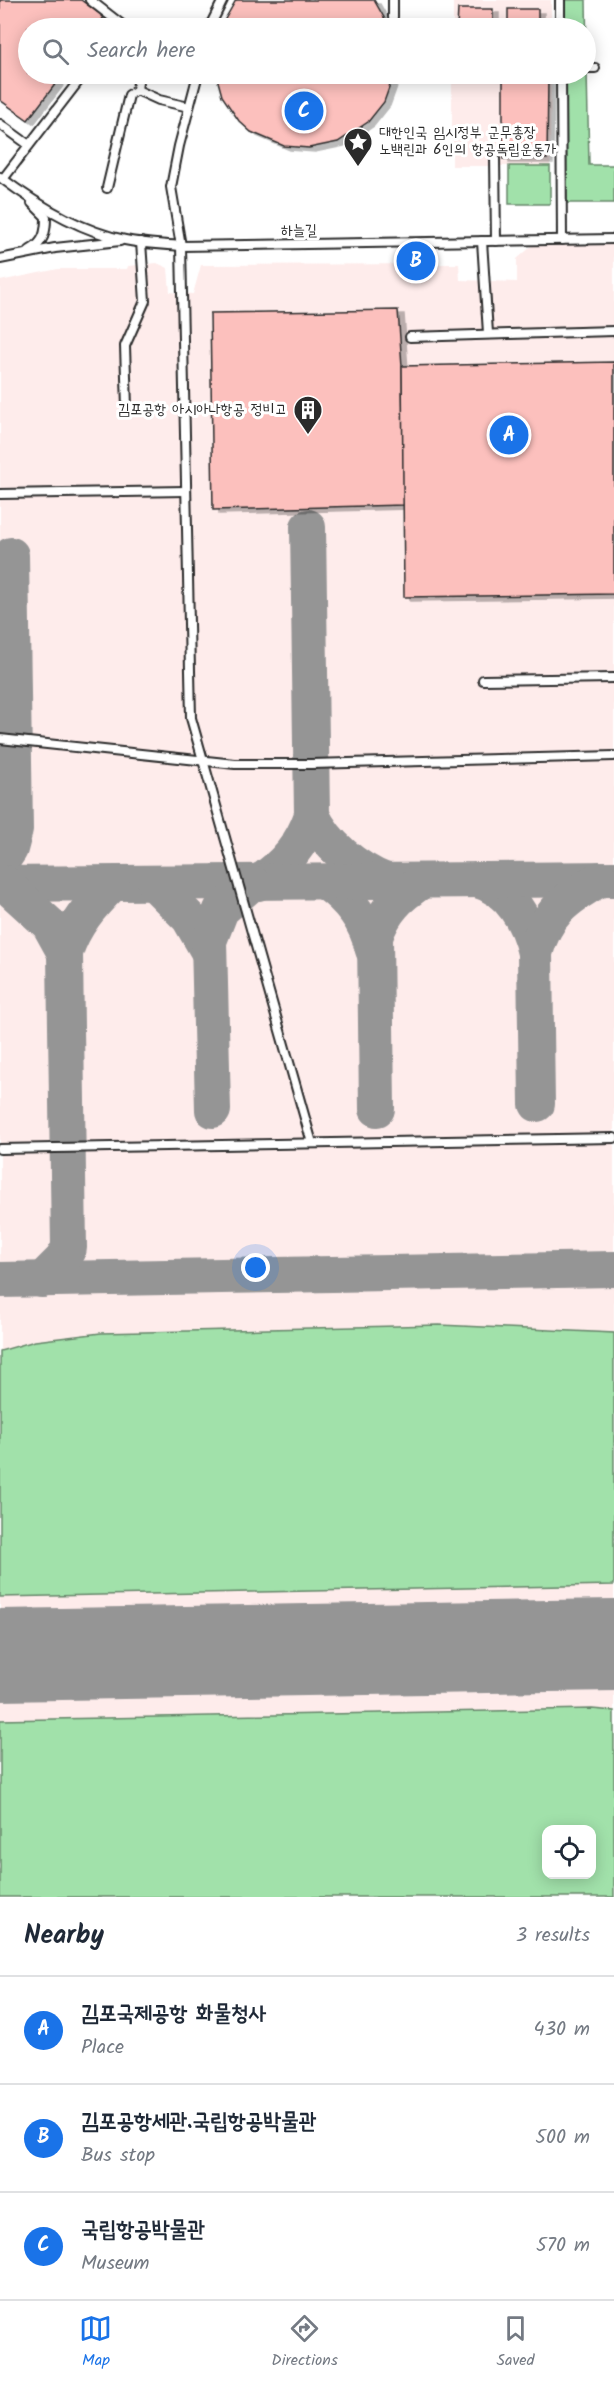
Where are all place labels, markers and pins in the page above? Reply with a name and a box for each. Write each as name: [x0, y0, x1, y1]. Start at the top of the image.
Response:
pin: C: [284, 88, 324, 134]
place label: 대한인국 임시정부 군무총장 노백린과 6인의 항공독립운동가: [379, 121, 556, 162]
place icon: 대한인국 임시정부 군무총장 노백린과 6인의 항공독립운동가: [342, 126, 374, 168]
pin: B: [396, 238, 436, 284]
building icon: 김포공항 아시아나항공 정비고: [292, 394, 324, 436]
place label: 김포공항 아시아나항공 정비고: [118, 398, 287, 422]
pin: A: [490, 412, 528, 458]

